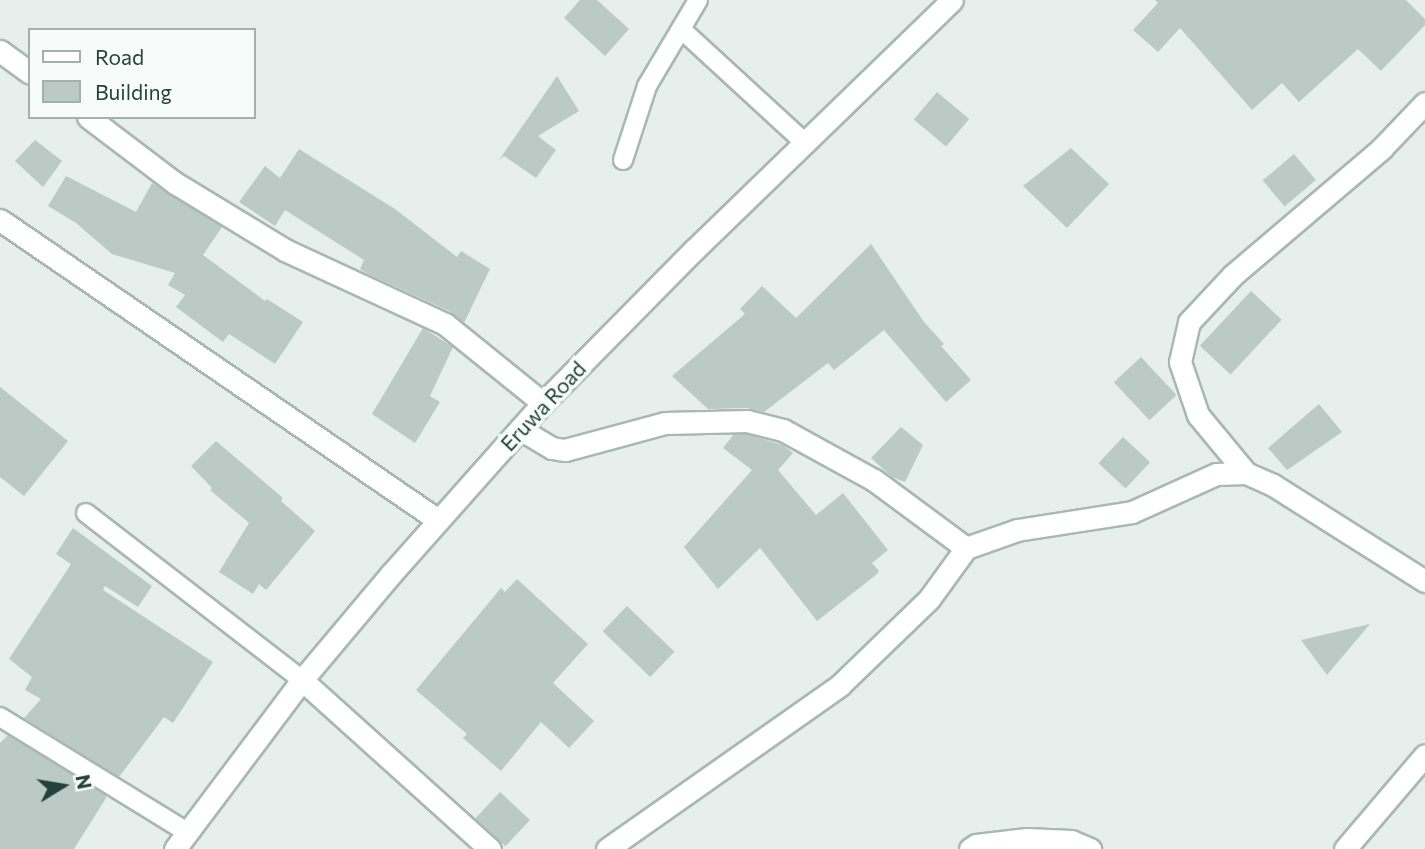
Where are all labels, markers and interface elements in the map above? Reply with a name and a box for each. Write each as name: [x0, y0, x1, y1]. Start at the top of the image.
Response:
legend: [28, 28, 256, 119]
text: Road: [95, 44, 144, 69]
text: Building: [95, 79, 172, 104]
street label: Eruwa Road: [495, 356, 591, 456]
north arrow: [28, 751, 98, 821]
text: N: [71, 773, 97, 791]

